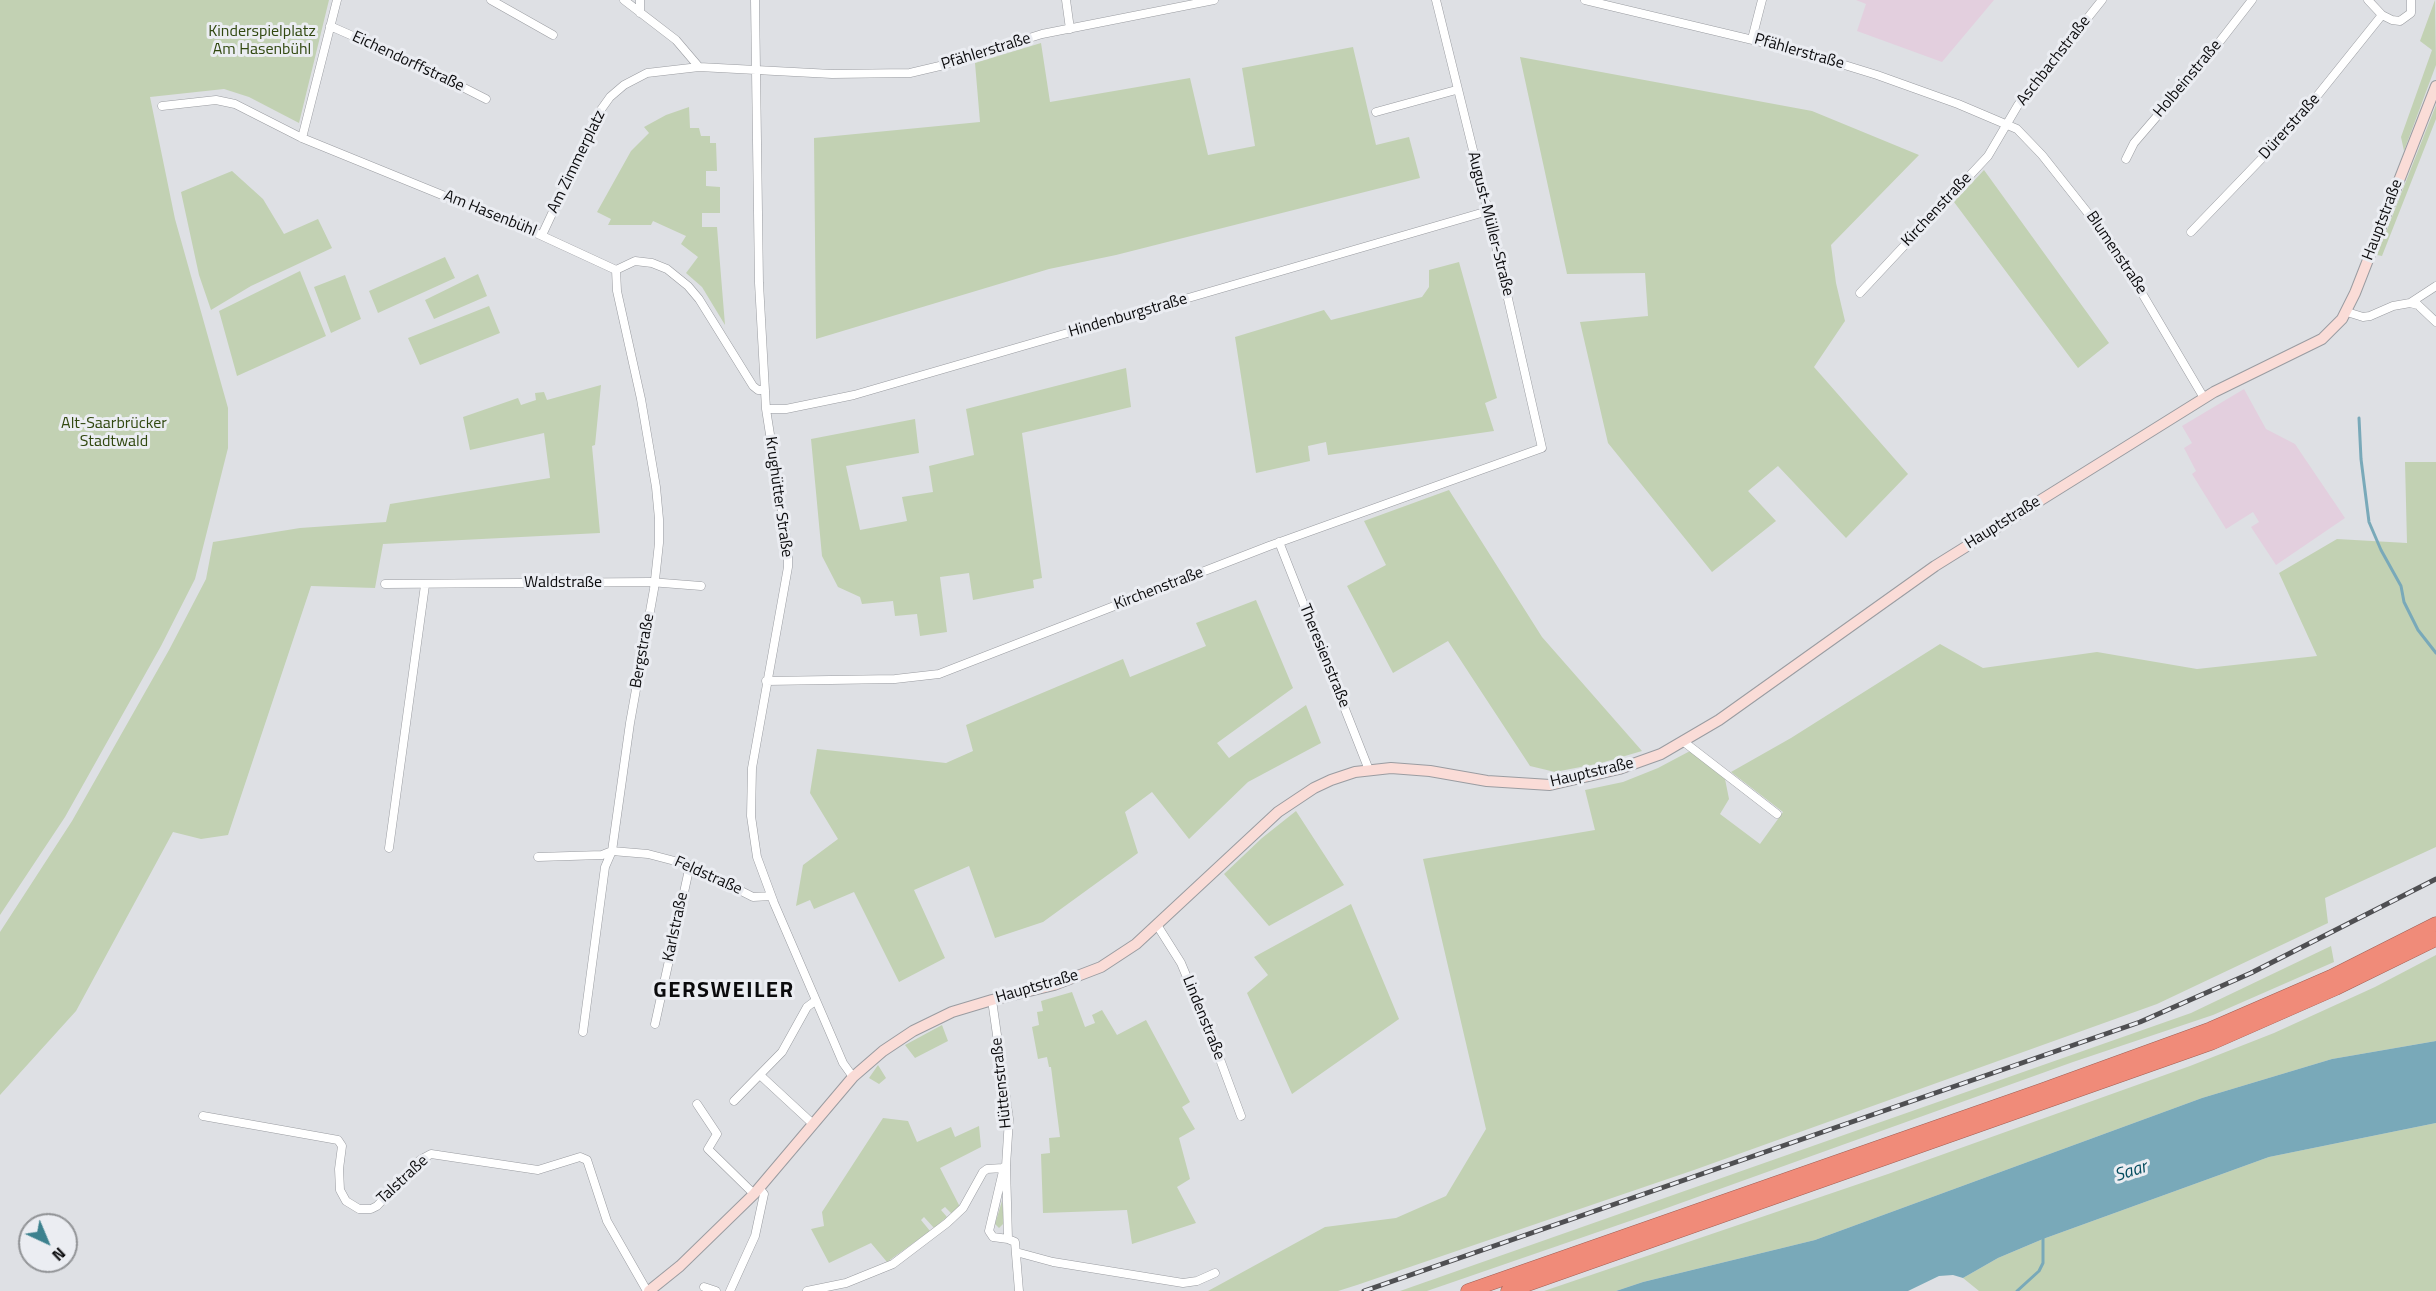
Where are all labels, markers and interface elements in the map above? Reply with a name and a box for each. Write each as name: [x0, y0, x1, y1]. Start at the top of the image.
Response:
street label: Aschbachstraße: [2013, 12, 2095, 110]
park label: Kinderspielplatz Am Hasenbühl: [208, 22, 316, 60]
street label: Eichendorffstraße: [349, 28, 467, 96]
street label: Pfählerstraße: [939, 29, 1033, 75]
street label: Pfählerstraße: [1752, 30, 1846, 74]
street label: Holbeinstraße: [2150, 36, 2226, 122]
street label: Dürerstraße: [2256, 90, 2324, 164]
street label: Am Zimmerplatz: [544, 107, 610, 217]
street label: August-Müller-Straße: [1463, 150, 1517, 298]
street label: Kirchenstraße: [1898, 169, 1976, 251]
street label: Hauptstraße: [2359, 177, 2407, 263]
street label: Am Hasenbühl: [441, 187, 539, 241]
street label: Blumenstraße: [2081, 208, 2151, 298]
street label: Hindenburgstraße: [1066, 290, 1190, 342]
park label: Alt-Saarbrücker Stadtwald: [61, 414, 167, 452]
street label: Krughütter Straße: [760, 435, 796, 559]
street label: Hauptstraße: [1962, 492, 2044, 554]
street label: Kirchenstraße: [1112, 563, 1206, 615]
street label: Waldstraße: [524, 573, 602, 593]
street label: Theresienstraße: [1294, 601, 1354, 711]
street label: Bergstraße: [627, 612, 659, 690]
street label: Hauptstraße: [1548, 754, 1636, 792]
street label: Feldstraße: [671, 853, 745, 899]
street label: Karlstraße: [659, 891, 693, 963]
street label: Hauptstraße: [993, 966, 1081, 1008]
street label: Lindenstraße: [1177, 973, 1229, 1063]
district label: GERSWEILER: [653, 979, 795, 1005]
street label: Hüttenstraße: [988, 1037, 1016, 1129]
street label: Talstraße: [374, 1152, 432, 1208]
water label: Saar: [2112, 1157, 2150, 1187]
north arrow: [18, 1213, 78, 1273]
text: N: [47, 1242, 71, 1267]

